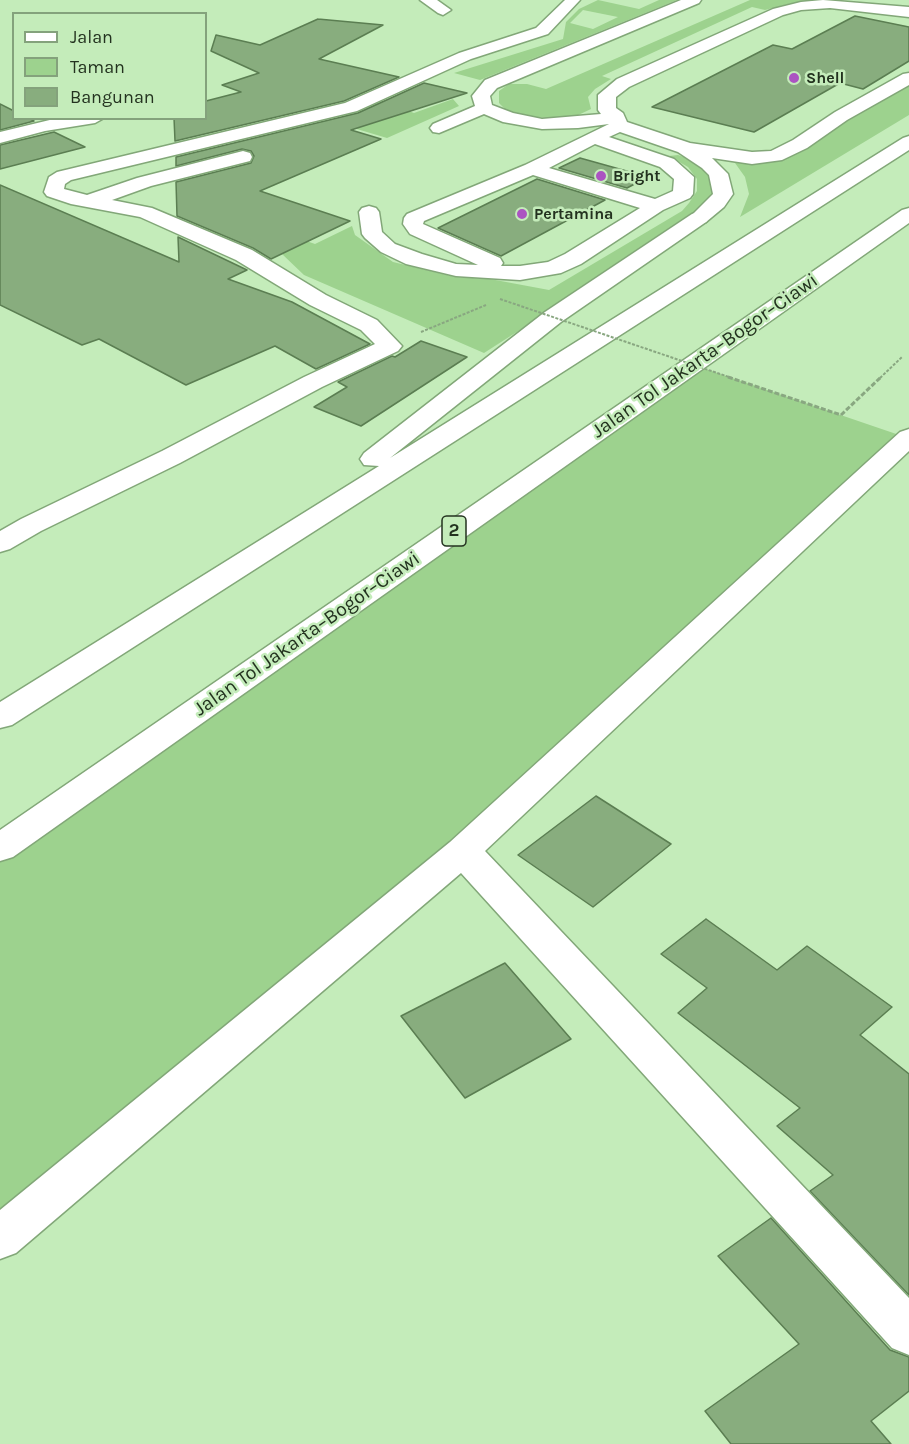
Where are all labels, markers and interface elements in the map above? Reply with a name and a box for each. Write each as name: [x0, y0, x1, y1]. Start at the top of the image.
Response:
legend: [12, 12, 207, 120]
text: Jalan: [70, 26, 113, 48]
text: Taman: [70, 56, 125, 78]
place label: Shell: [806, 68, 844, 88]
marker: Shell: [787, 71, 801, 85]
text: Bangunan: [70, 86, 155, 108]
place label: Bright: [613, 166, 660, 186]
marker: Bright: [594, 169, 608, 183]
place label: Pertamina: [534, 204, 613, 224]
marker: Pertamina: [515, 207, 529, 221]
street label: Jalan Tol Jakarta–Bogor–Ciawi: [587, 269, 823, 443]
road number: 2: [442, 516, 466, 546]
street label: Jalan Tol Jakarta–Bogor–Ciawi: [189, 547, 425, 721]

